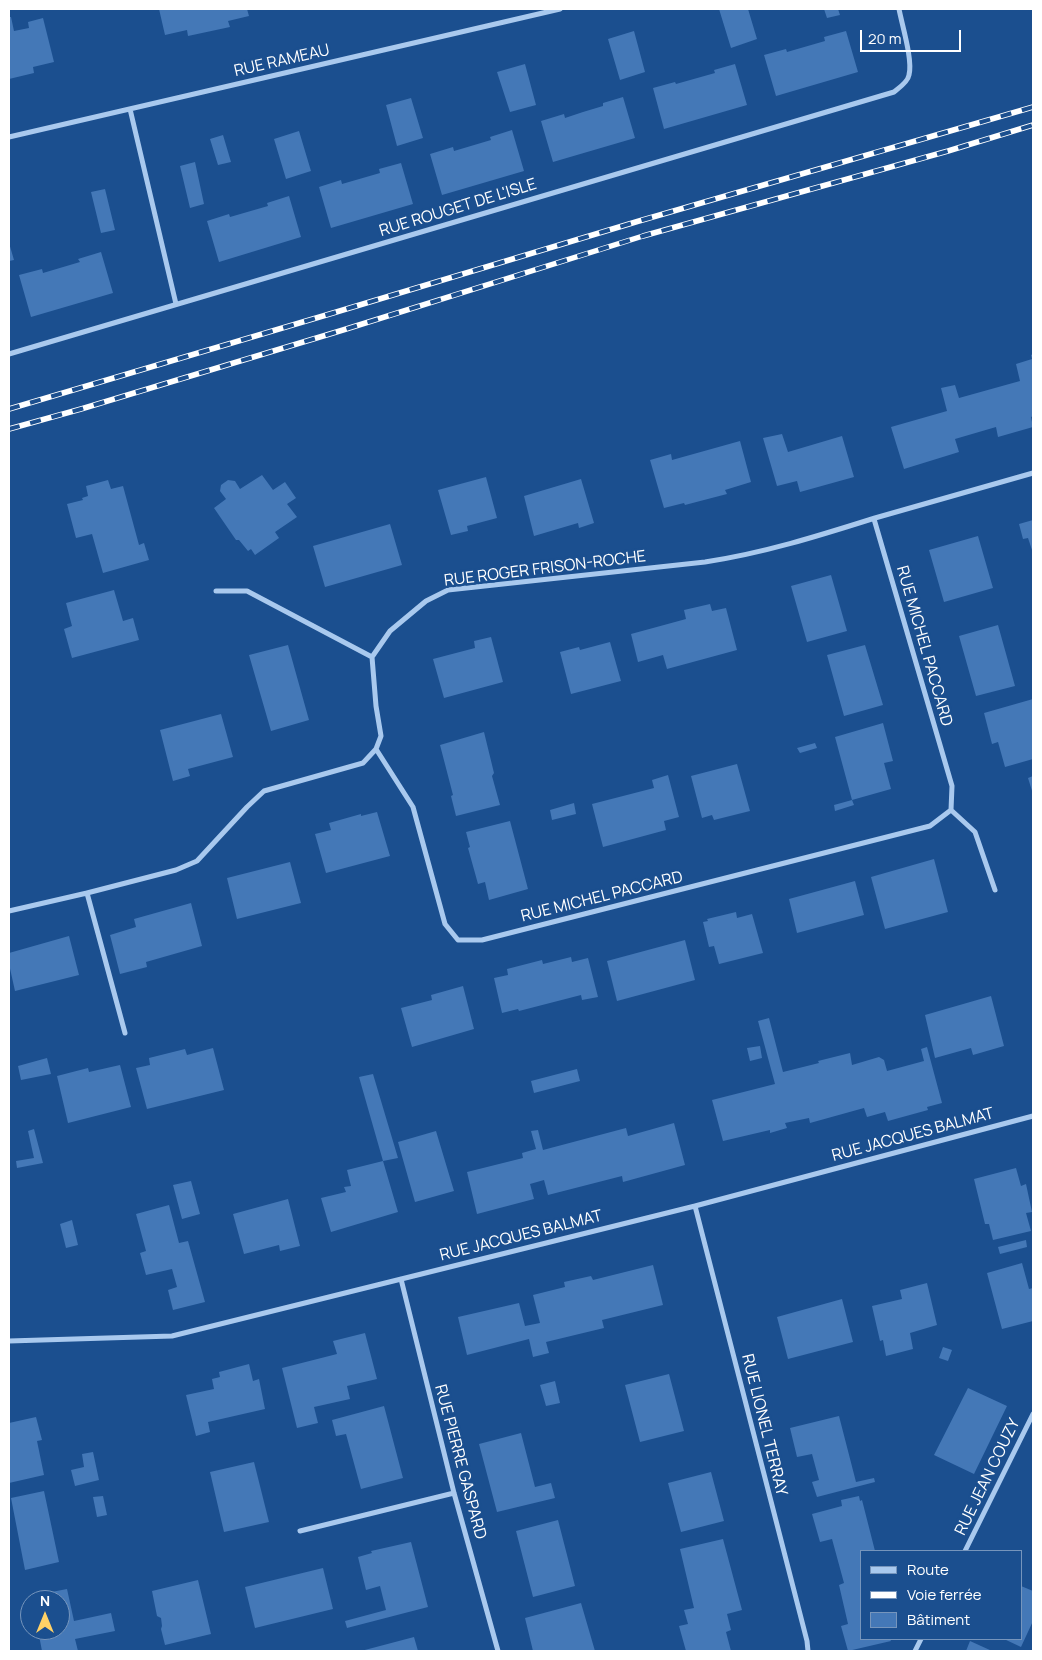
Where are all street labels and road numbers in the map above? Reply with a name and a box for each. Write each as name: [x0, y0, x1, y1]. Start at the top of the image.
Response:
street label: RUE RAMEAU: [232, 41, 332, 81]
street label: RUE ROUGET DE L'ISLE: [377, 175, 539, 241]
street label: RUE ROGER FRISON-ROCHE: [443, 547, 647, 591]
street label: RUE MICHEL PACCARD: [892, 564, 956, 728]
street label: RUE MICHEL PACCARD: [519, 868, 685, 926]
street label: RUE JACQUES BALMAT: [830, 1104, 996, 1166]
street label: RUE JACQUES BALMAT: [438, 1207, 604, 1265]
street label: RUE LIONEL TERRAY: [737, 1352, 791, 1498]
street label: RUE PIERRE GASPARD: [430, 1383, 490, 1541]
street label: RUE JEAN COUZY: [951, 1416, 1025, 1538]

